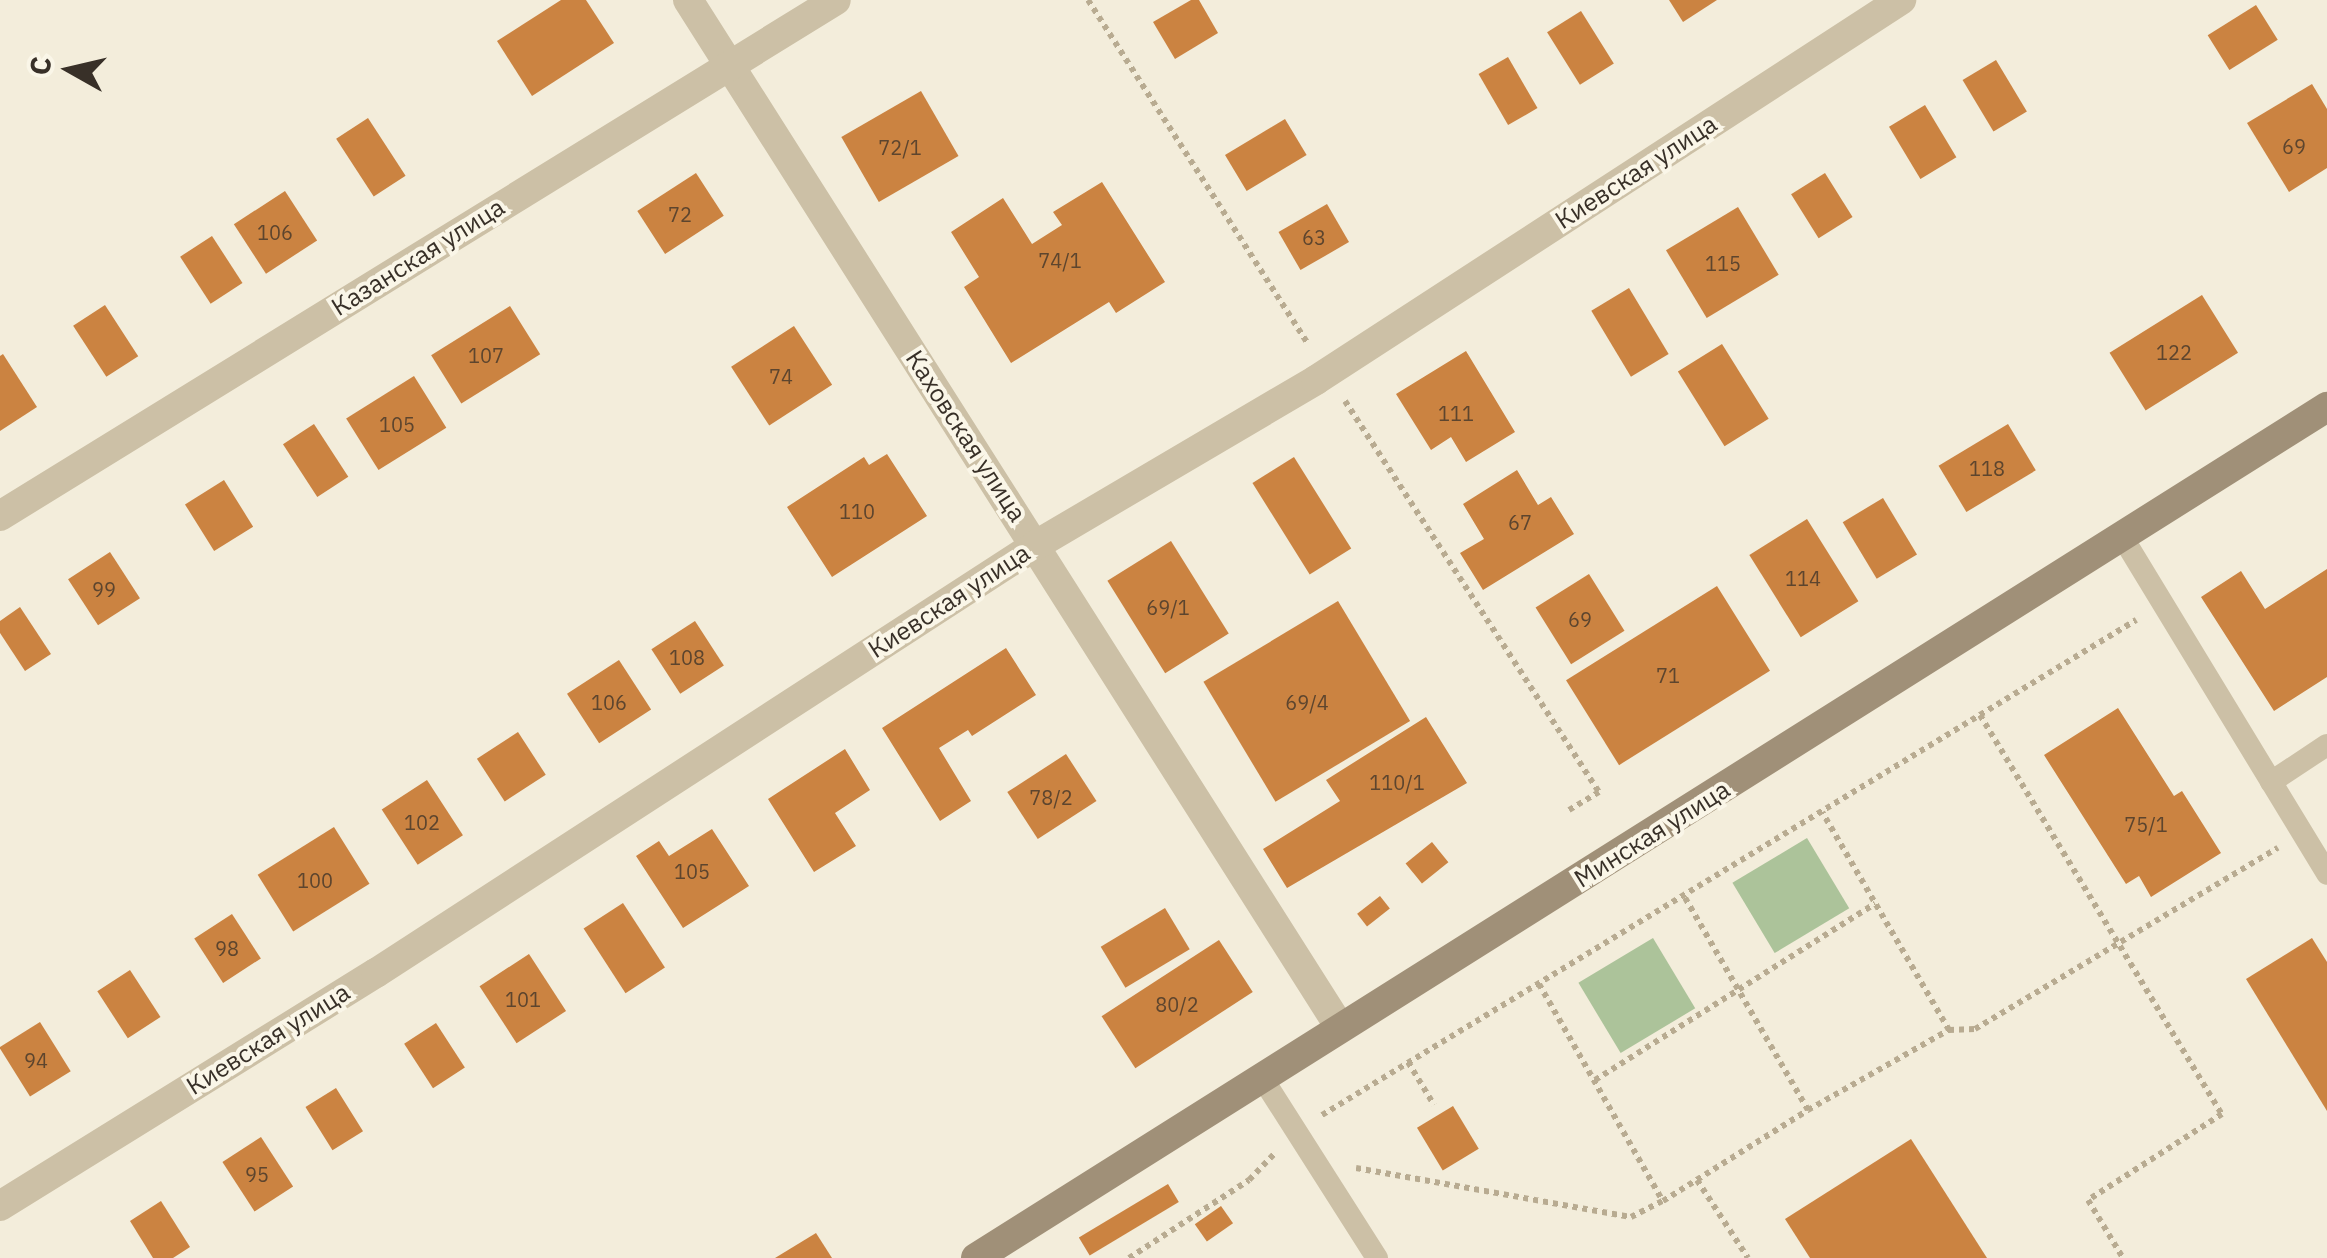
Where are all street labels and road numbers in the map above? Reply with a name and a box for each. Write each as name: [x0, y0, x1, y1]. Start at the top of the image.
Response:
street label: Киевская улица: [1550, 109, 1722, 235]
street label: Казанская улица: [326, 192, 510, 322]
street label: Каховская улица: [899, 345, 1033, 527]
street label: Киевская улица: [863, 538, 1035, 664]
street label: Минская улица: [1569, 774, 1735, 894]
street label: Киевская улица: [181, 977, 355, 1101]

